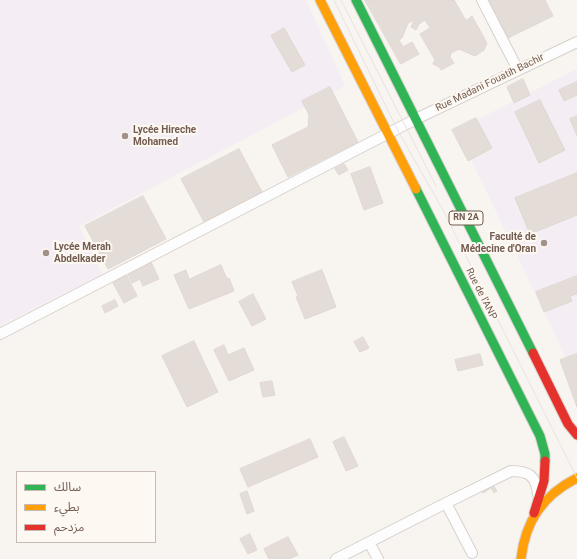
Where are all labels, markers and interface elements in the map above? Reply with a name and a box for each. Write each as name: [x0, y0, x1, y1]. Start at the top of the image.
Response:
street label: Rue Madani Fouatih Bachir: [434, 51, 546, 115]
place label: Lycée Hireche Mohamed: [133, 124, 196, 148]
marker: Lycée Hireche Mohamed: [120, 131, 130, 141]
road number: RN 2A: [449, 211, 483, 225]
place label: Faculté de Médecine d'Oran: [461, 231, 536, 254]
marker: Faculté de Médecine d'Oran: [539, 238, 549, 248]
place label: Lycée Merah Abdelkader: [54, 241, 111, 264]
marker: Lycée Merah Abdelkader: [41, 248, 51, 258]
street label: Rue de l'ANP: [463, 266, 499, 322]
legend: [16, 471, 156, 543]
text: سالك: [54, 480, 81, 494]
text: بطيء: [54, 500, 80, 514]
text: مزدحم: [54, 520, 84, 534]

